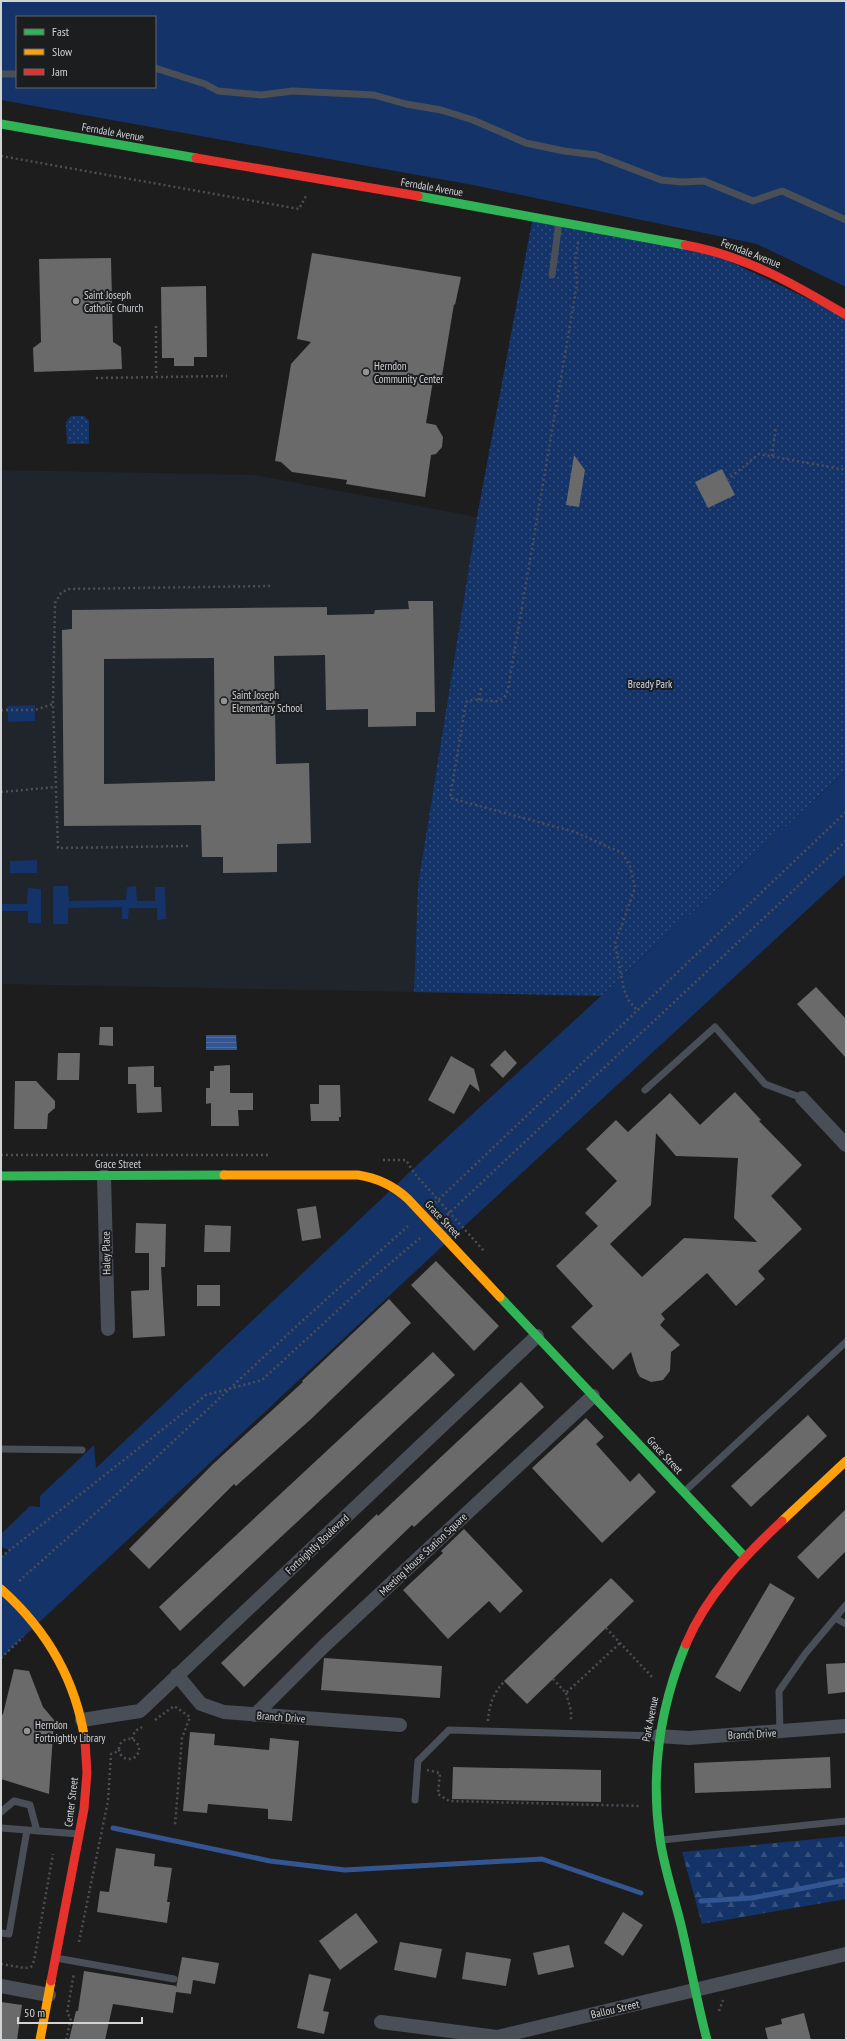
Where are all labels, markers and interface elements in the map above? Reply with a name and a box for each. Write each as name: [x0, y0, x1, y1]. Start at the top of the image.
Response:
legend: [16, 16, 156, 88]
text: Fast: [52, 24, 70, 39]
text: Slow: [52, 44, 73, 59]
text: Jam: [51, 64, 68, 79]
street label: Ferndale Avenue: [81, 120, 146, 144]
street label: Ferndale Avenue: [400, 175, 465, 199]
street label: Ferndale Avenue: [719, 235, 783, 271]
place label: Saint Joseph Catholic Church: [84, 288, 143, 315]
marker: Saint Joseph Catholic Church: [71, 296, 81, 306]
place label: Herndon Community Center: [374, 359, 444, 386]
marker: Herndon Community Center: [361, 367, 371, 377]
park label: Bready Park: [628, 677, 673, 691]
place label: Saint Joseph Elementary School: [232, 688, 303, 715]
marker: Saint Joseph Elementary School: [219, 696, 229, 706]
street label: Grace Street: [95, 1157, 141, 1171]
street label: Grace Street: [422, 1197, 464, 1241]
street label: Haley Place: [99, 1231, 113, 1275]
street label: Grace Street: [644, 1433, 686, 1477]
street label: Meeting House Station Square: [376, 1509, 470, 1598]
street label: Fortnightly Boulevard: [282, 1511, 352, 1577]
street label: Park Avenue: [639, 1695, 661, 1743]
street label: Branch Drive: [256, 1708, 306, 1726]
place label: Herndon Fortnightly Library: [35, 1718, 106, 1745]
marker: Herndon Fortnightly Library: [22, 1726, 32, 1736]
street label: Branch Drive: [727, 1726, 777, 1742]
street label: Center Street: [61, 1776, 81, 1828]
street label: Ballou Street: [589, 1997, 641, 2021]
scale bar: [18, 1999, 142, 2025]
text: 50 m: [24, 2005, 45, 2020]

